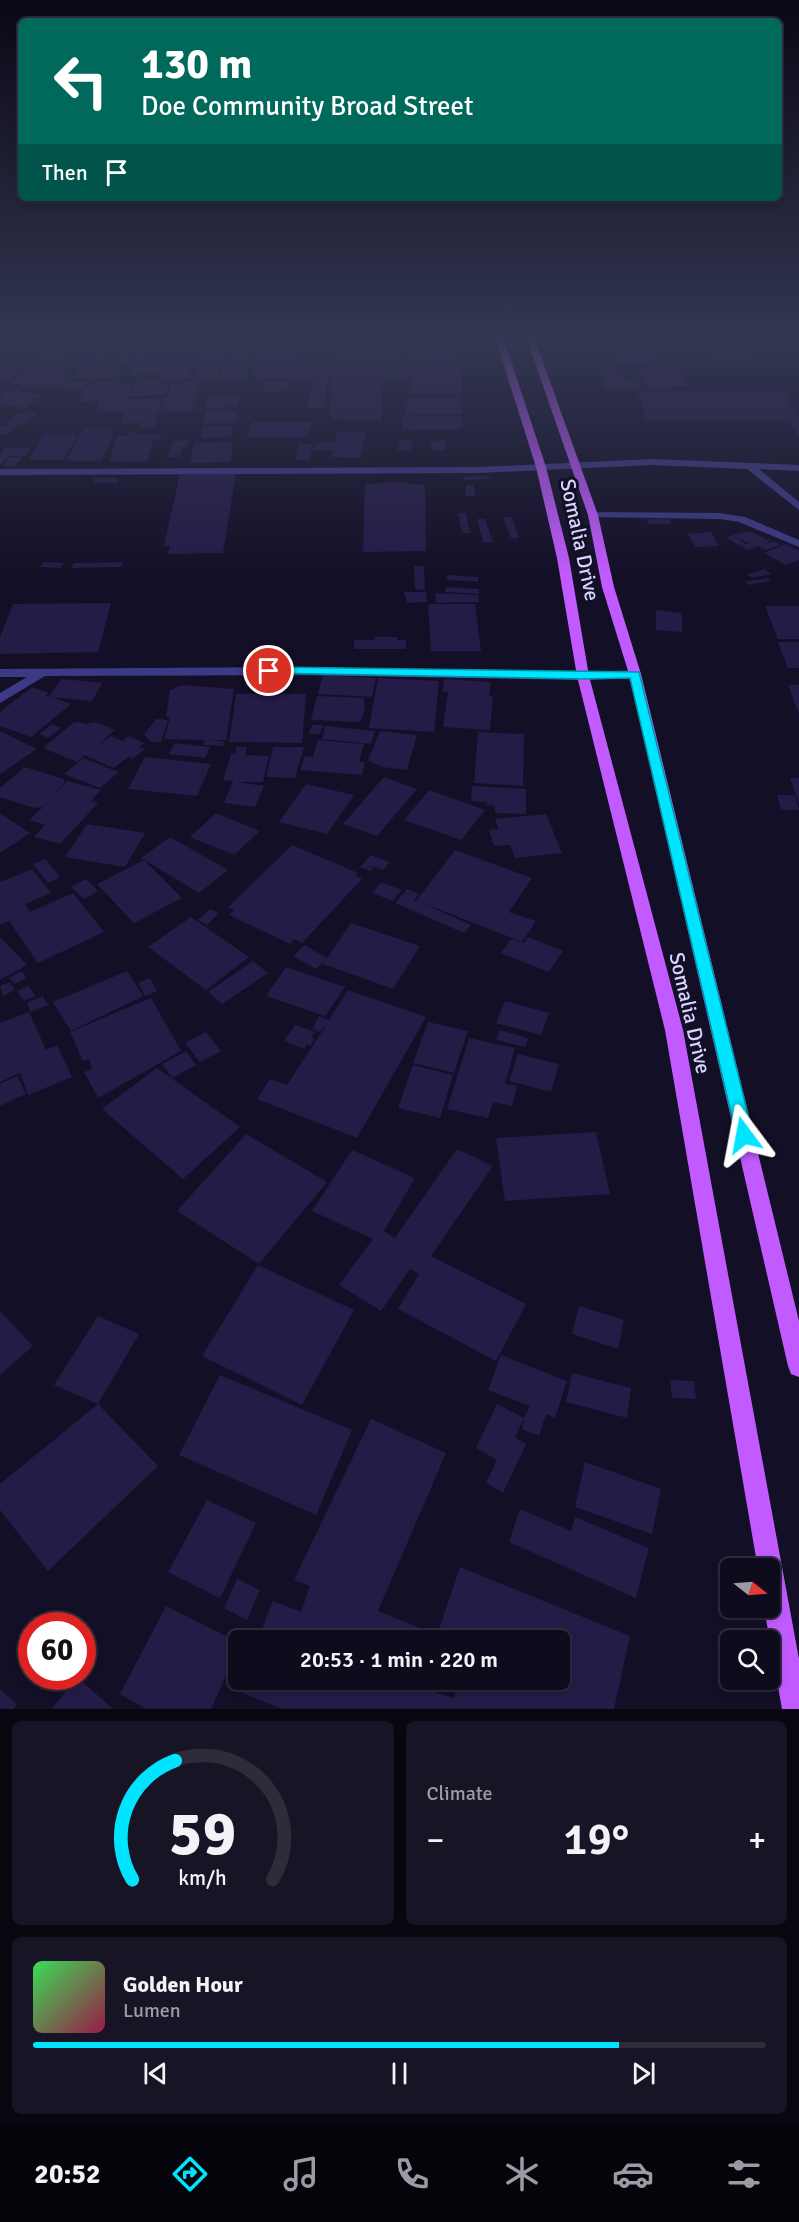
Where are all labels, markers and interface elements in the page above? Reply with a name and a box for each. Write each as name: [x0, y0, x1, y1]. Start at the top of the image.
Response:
text: 130 m: [141, 39, 252, 90]
icon: left: [42, 42, 120, 120]
text: Doe Community Broad Street: [141, 90, 474, 123]
icon: arrive: [100, 156, 133, 189]
text: Then: [42, 159, 88, 186]
street label: Somalia Drive: [554, 477, 606, 603]
pin: [243, 645, 294, 696]
icon: arrive: [252, 654, 285, 687]
street label: Somalia Drive: [663, 950, 717, 1076]
position arrow: [712, 1103, 776, 1167]
north arrow: [720, 1558, 780, 1618]
map controls: [720, 1558, 780, 1690]
speed limit sign: 60: [18, 1612, 96, 1690]
button: search: [720, 1630, 780, 1690]
text: 20:53 · 1 min · 220 m: [300, 1646, 498, 1673]
text: Climate: [427, 1781, 492, 1806]
text: 59: [169, 1795, 236, 1872]
text: 19°: [563, 1812, 629, 1867]
text: −: [427, 1820, 444, 1861]
text: +: [748, 1820, 766, 1861]
text: km/h: [178, 1865, 227, 1891]
text: Golden Hour: [123, 1971, 243, 1998]
text: Lumen: [123, 1998, 181, 2023]
icon: previous: [139, 2057, 172, 2090]
icon: pause: [383, 2057, 416, 2090]
icon: next: [627, 2057, 660, 2090]
icon: directions: [169, 2153, 211, 2195]
icon: music: [280, 2153, 322, 2195]
icon: phone: [391, 2153, 433, 2195]
icon: climate: [501, 2153, 543, 2195]
icon: car: [612, 2153, 654, 2195]
icon: filters: [723, 2153, 765, 2195]
text: 20:52: [34, 2158, 101, 2191]

